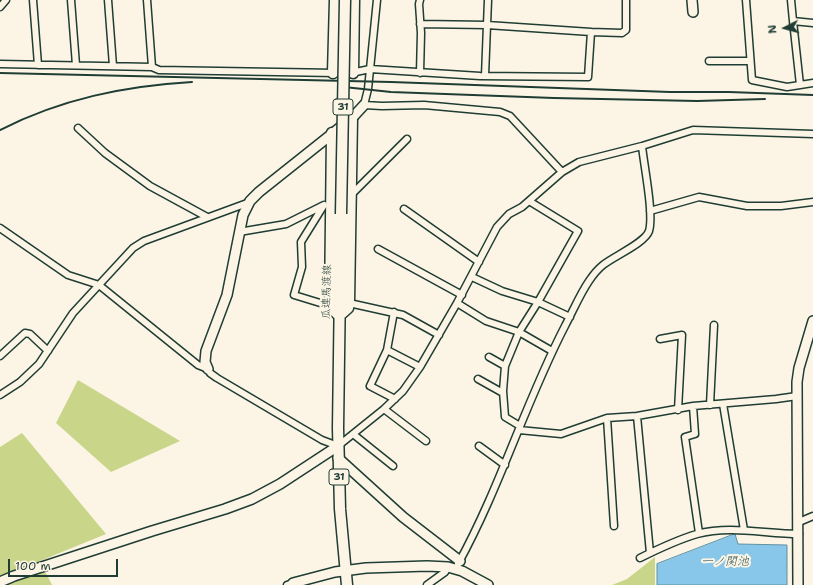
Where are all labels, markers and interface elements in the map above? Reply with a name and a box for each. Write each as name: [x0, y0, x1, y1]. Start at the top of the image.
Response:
north arrow: [765, 8, 805, 48]
text: N: [765, 24, 780, 34]
road number: 31: [333, 99, 353, 115]
street label: 瓜連馬渡線: [320, 264, 334, 320]
road number: 31: [329, 469, 349, 485]
scale bar: [10, 551, 120, 577]
water label: 一ノ関池: [701, 555, 749, 569]
text: 100 m: [15, 558, 51, 574]

